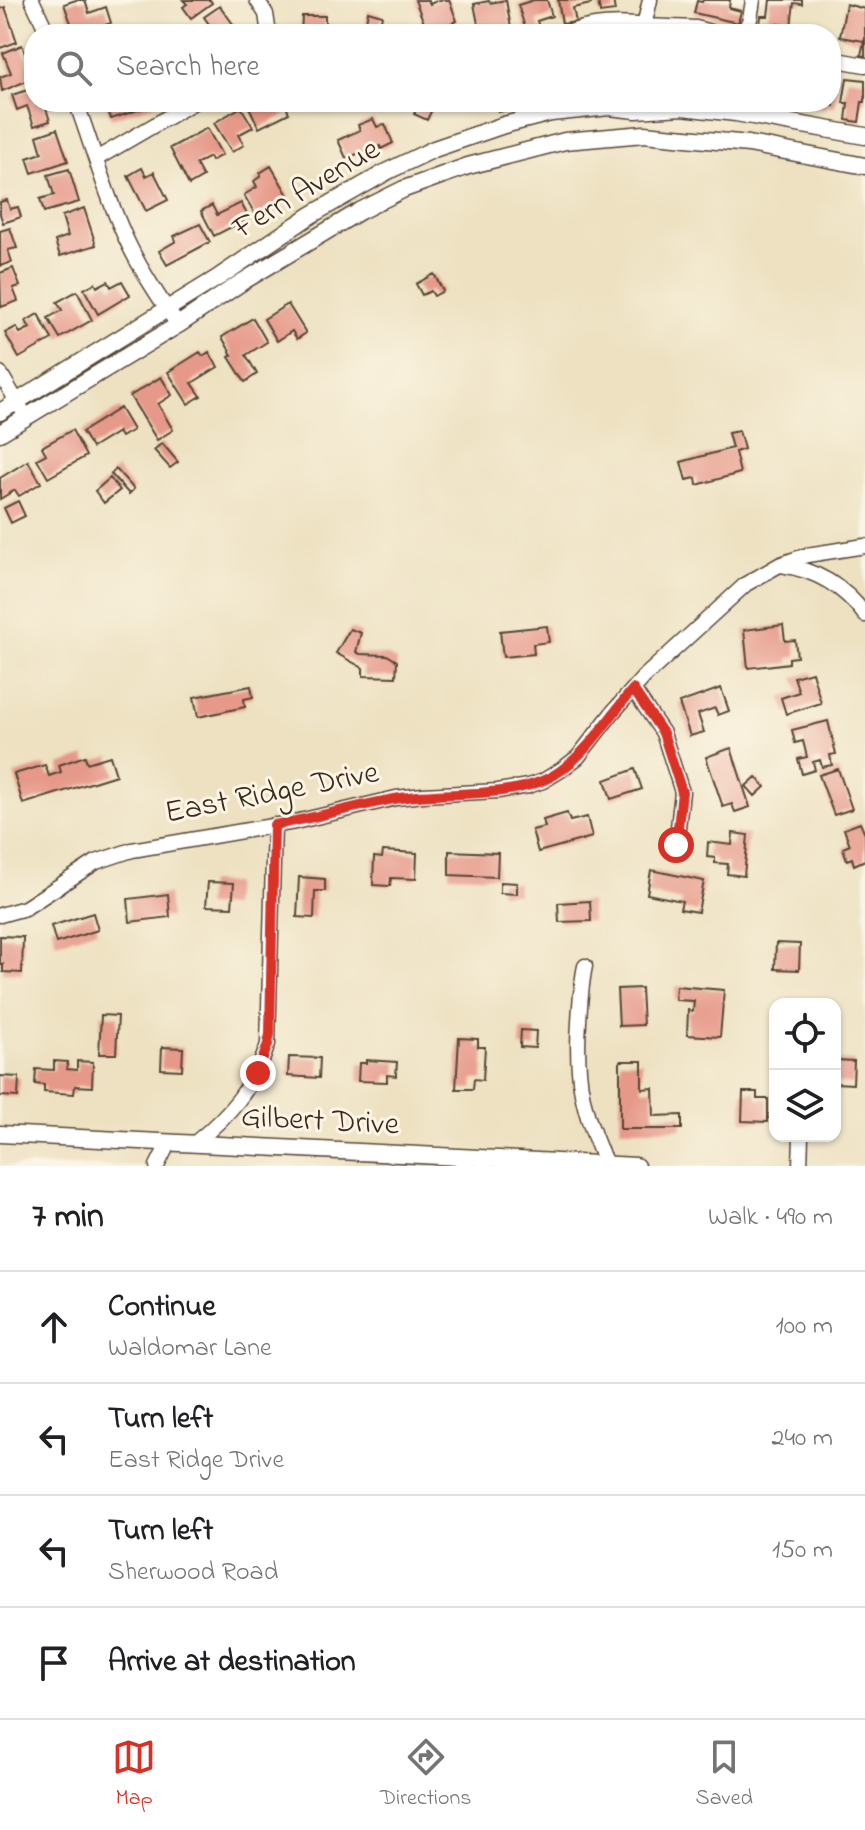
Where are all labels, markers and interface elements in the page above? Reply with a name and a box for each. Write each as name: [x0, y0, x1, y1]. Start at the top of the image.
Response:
search box: [24, 24, 841, 112]
icon: search: [52, 46, 96, 90]
text: Search here: [116, 46, 260, 90]
street label: Fern Avenue: [224, 127, 390, 253]
street label: East Ridge Drive: [161, 750, 383, 838]
route start: [658, 827, 694, 863]
map controls: [769, 998, 841, 1142]
button: locate: [769, 998, 841, 1070]
route end: [240, 1055, 276, 1091]
button: layers: [769, 1070, 841, 1142]
street label: Gilbert Drive: [240, 1094, 401, 1150]
text: 7 min: [32, 1193, 104, 1243]
text: Walk · 490 m: [708, 1199, 833, 1237]
text: Continue: [108, 1286, 216, 1330]
icon: ahead: [32, 1305, 76, 1349]
text: 100 m: [776, 1308, 833, 1346]
text: Waldomar Lane: [108, 1330, 272, 1368]
text: Turn left: [108, 1398, 213, 1442]
icon: left: [32, 1417, 76, 1461]
text: 240 m: [771, 1420, 833, 1458]
text: East Ridge Drive: [108, 1442, 284, 1480]
text: Turn left: [108, 1510, 213, 1554]
icon: left: [32, 1529, 76, 1573]
text: 150 m: [772, 1532, 833, 1570]
text: Sherwood Road: [108, 1554, 278, 1592]
icon: arrive: [32, 1641, 76, 1685]
text: Arrive at destination: [108, 1641, 356, 1685]
tab: Map: [112, 1735, 156, 1815]
tab: Directions: [380, 1735, 471, 1815]
tab: Saved: [696, 1735, 753, 1815]

